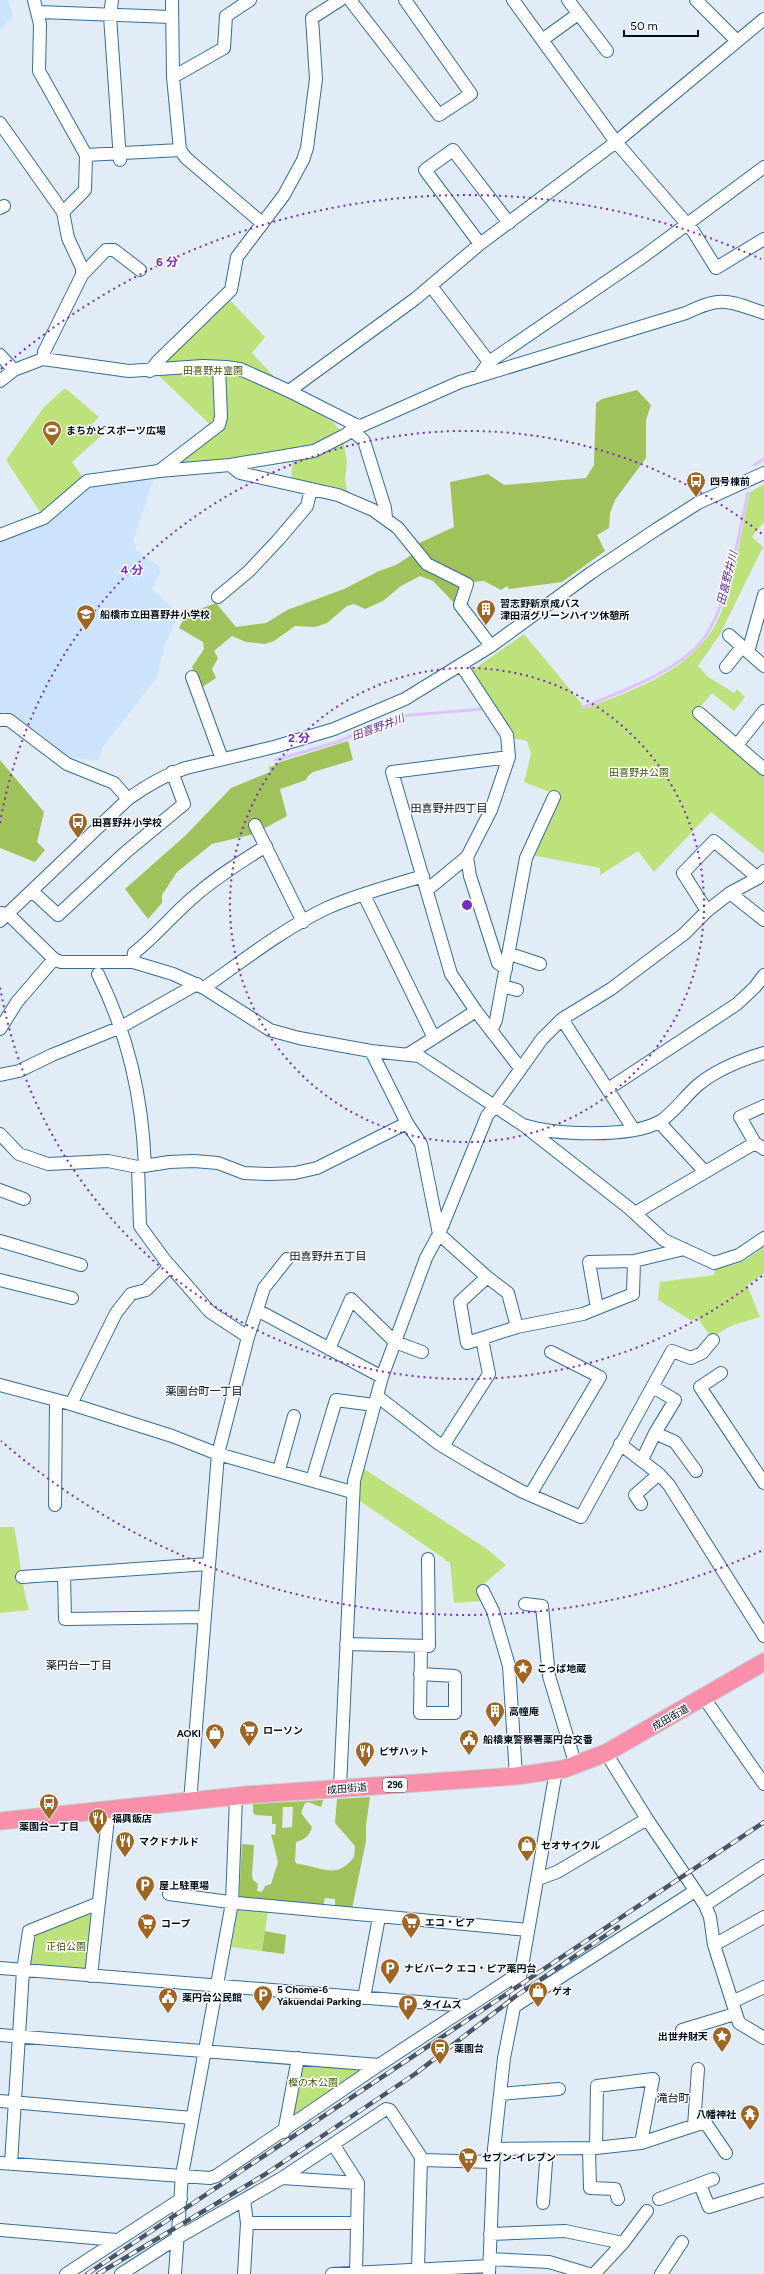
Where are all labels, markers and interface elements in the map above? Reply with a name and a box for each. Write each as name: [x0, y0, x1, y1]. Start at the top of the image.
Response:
scale bar: [624, 12, 698, 38]
text: 50 m: [630, 19, 658, 33]
text: 6 分: [156, 255, 178, 269]
park label: 田喜野井霊園: [183, 364, 243, 377]
sports icon: まちかどスポーツ広場: [41, 419, 63, 447]
place label: まちかどスポーツ広場: [66, 424, 166, 437]
bus stop icon: 四号棟前: [685, 470, 707, 498]
place label: 四号棟前: [710, 475, 750, 488]
water label: 田喜野井川: [715, 549, 741, 606]
text: 4 分: [121, 563, 143, 577]
place label: 習志野新京成バス 津田沼グリーンハイツ休憩所: [500, 597, 629, 622]
building icon: 習志野新京成バス 津田沼グリーンハイツ休憩所: [475, 598, 497, 626]
school or university icon: 船橋市立田喜野井小学校: [75, 603, 97, 631]
place label: 船橋市立田喜野井小学校: [100, 608, 210, 621]
water label: 田喜野井川: [350, 712, 407, 743]
text: 2 分: [288, 731, 310, 745]
park label: 田喜野井公園: [609, 766, 669, 779]
district label: 田喜野井四丁目: [411, 802, 488, 815]
bus stop icon: 田喜野井小学校: [67, 811, 89, 839]
place label: 田喜野井小学校: [92, 816, 162, 829]
centre of rings: [460, 898, 474, 912]
district label: 田喜野井五丁目: [290, 1250, 367, 1263]
district label: 薬園台町一丁目: [166, 1385, 243, 1398]
place icon: こっぱ地蔵: [512, 1657, 534, 1685]
district label: 薬円台一丁目: [46, 1659, 112, 1672]
place label: こっぱ地蔵: [537, 1662, 586, 1675]
building icon: 高幢庵: [484, 1700, 506, 1728]
street label: 成田街道: [650, 1702, 691, 1733]
place label: 高幢庵: [509, 1705, 539, 1718]
supermarket icon: ローソン: [238, 1719, 260, 1747]
shop icon: AOKI: [204, 1722, 226, 1750]
place label: ローソン: [263, 1724, 303, 1737]
place label: AOKI: [177, 1727, 201, 1740]
public building icon: 船橋東警察署薬円台交番: [458, 1728, 480, 1756]
place label: 船橋東警察署薬円台交番: [483, 1733, 593, 1746]
restaurant icon: ピザハット: [354, 1740, 376, 1768]
place label: ピザハット: [379, 1745, 429, 1758]
road number: 296: [383, 1778, 407, 1792]
street label: 成田街道: [327, 1781, 367, 1796]
bus stop icon: 薬園台一丁目: [38, 1792, 60, 1820]
restaurant icon: 福興飯店: [87, 1807, 109, 1835]
place label: 福興飯店: [112, 1812, 152, 1825]
place label: 薬園台一丁目: [19, 1820, 79, 1833]
restaurant icon: マクドナルド: [114, 1830, 136, 1858]
shop icon: セオサイクル: [516, 1834, 538, 1862]
place label: マクドナルド: [139, 1835, 199, 1848]
place label: セオサイクル: [541, 1839, 601, 1852]
parking icon: 屋上駐車場: [134, 1874, 156, 1902]
place label: 屋上駐車場: [159, 1879, 209, 1892]
supermarket icon: エコ・ピア: [400, 1911, 422, 1939]
supermarket icon: コープ: [136, 1912, 158, 1940]
place label: エコ・ピア: [425, 1916, 475, 1929]
place label: コープ: [161, 1917, 190, 1930]
park label: 正伯公園: [46, 1940, 86, 1953]
parking icon: ナビパーク エコ・ピア薬円台: [379, 1957, 401, 1985]
place label: ナビパーク エコ・ピア薬円台: [404, 1962, 536, 1975]
shop icon: ゲオ: [527, 1980, 549, 2008]
place label: 5 Chome-6 Yakuendai Parking: [277, 1983, 361, 2008]
parking icon: 5 Chome-6 Yakuendai Parking: [252, 1984, 274, 2012]
place label: ゲオ: [552, 1985, 572, 1998]
public building icon: 薬円台公民館: [157, 1986, 179, 2014]
place label: 薬円台公民館: [182, 1991, 242, 2004]
parking icon: タイムズ: [397, 1993, 419, 2021]
place label: タイムズ: [422, 1998, 462, 2011]
place icon: 出世弁財天: [711, 2025, 733, 2053]
place label: 出世弁財天: [658, 2030, 708, 2043]
station icon: 薬園台: [429, 2037, 451, 2065]
place label: 薬園台: [454, 2042, 484, 2055]
park label: 樫の木公園: [288, 2076, 338, 2089]
district label: 滝台町: [657, 2092, 690, 2105]
temple icon: 八幡神社: [739, 2103, 761, 2131]
place label: 八幡神社: [696, 2108, 737, 2121]
supermarket icon: セブン-イレブン: [457, 2146, 479, 2174]
place label: セブン-イレブン: [482, 2151, 556, 2164]

